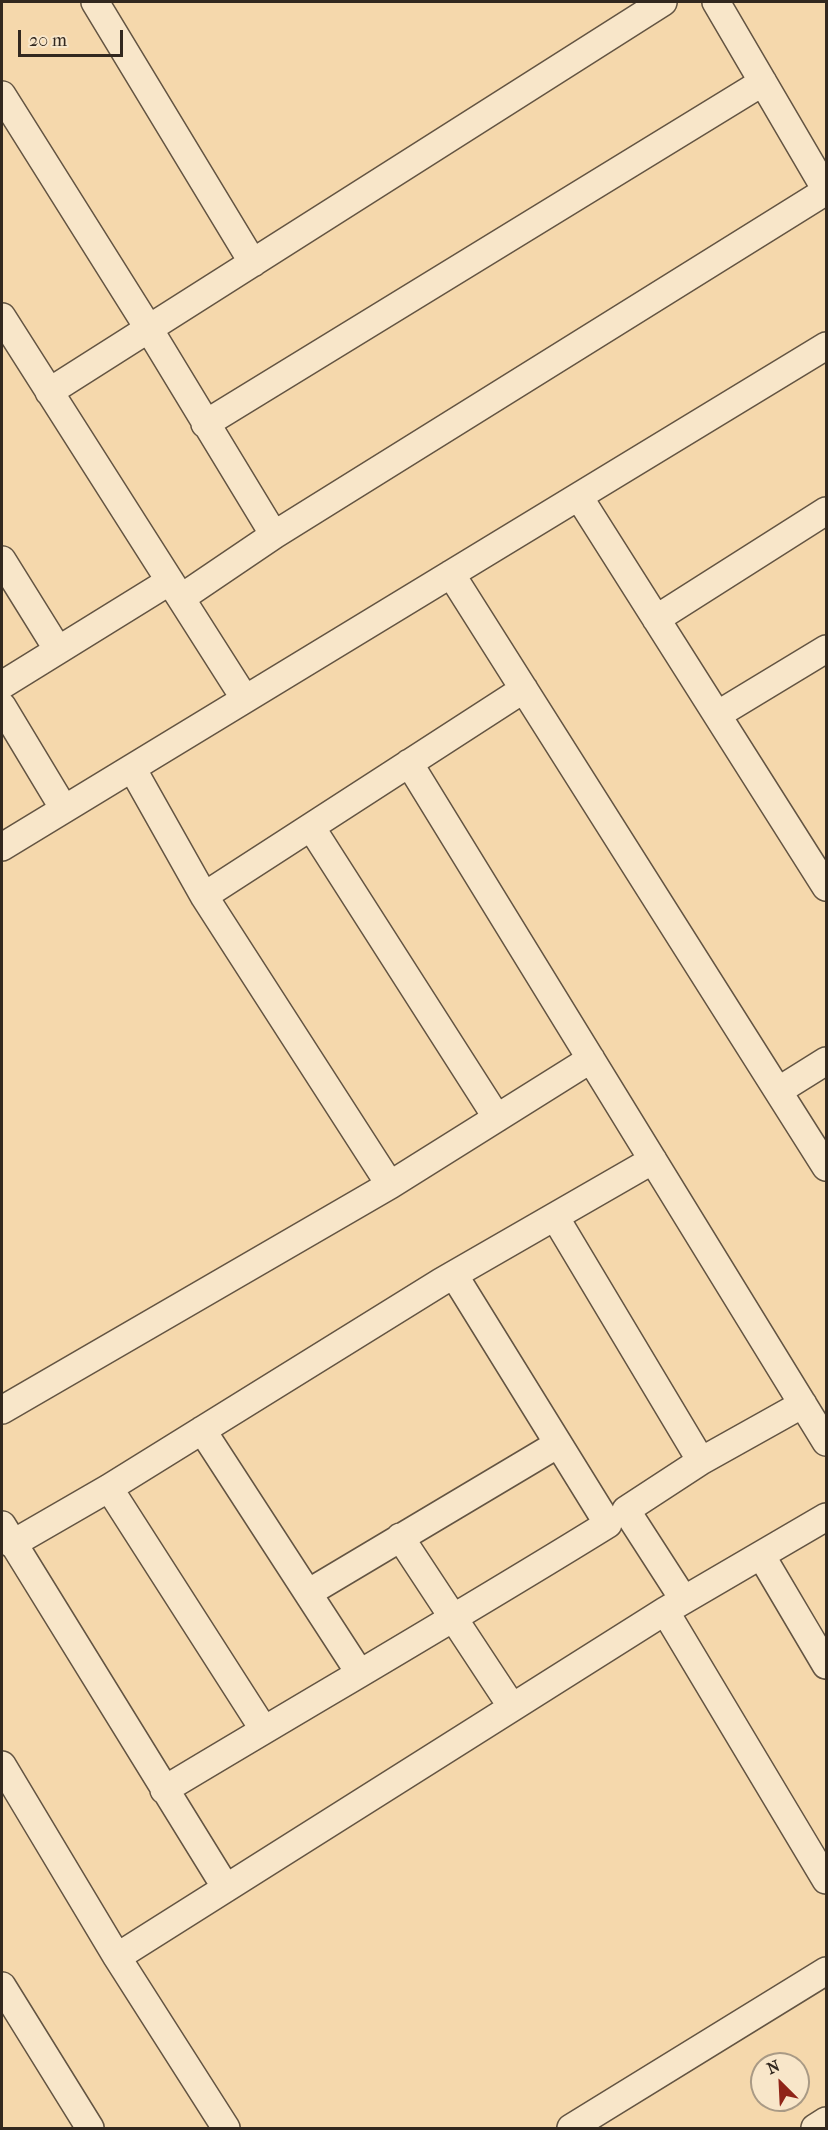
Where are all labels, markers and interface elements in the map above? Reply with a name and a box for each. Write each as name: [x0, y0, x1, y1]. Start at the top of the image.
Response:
scale bar: [21, 18, 126, 56]
text: 20 m: [29, 30, 67, 51]
north arrow: [750, 2052, 810, 2112]
text: N: [764, 2056, 783, 2078]

